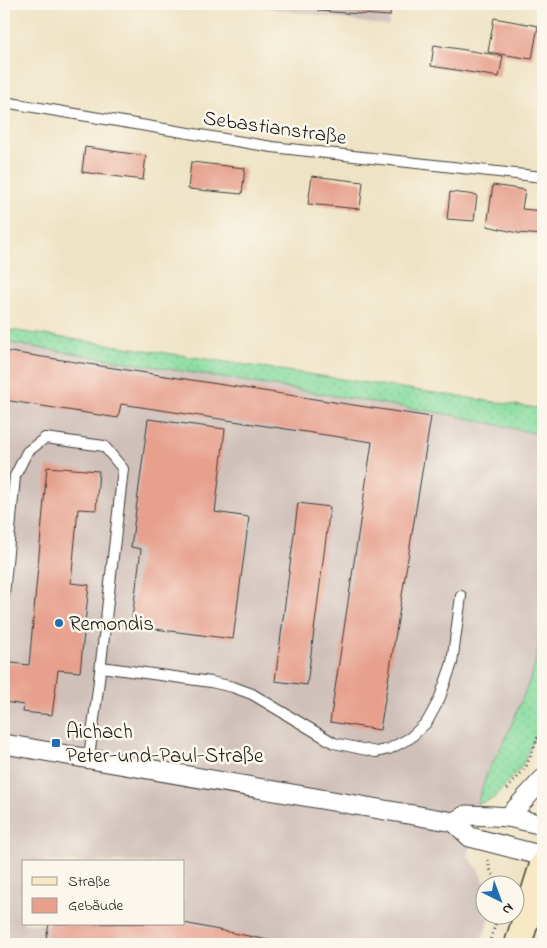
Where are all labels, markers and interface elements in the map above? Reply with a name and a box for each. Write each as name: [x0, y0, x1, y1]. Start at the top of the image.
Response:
street label: Sebastianstraße: [201, 104, 349, 154]
place label: Remondis: [69, 610, 154, 640]
marker: Remondis: [53, 617, 65, 629]
place label: Aichach Peter-und-Paul-Straße: [66, 718, 264, 772]
marker: Aichach Peter-und-Paul-Straße: [50, 737, 62, 749]
legend: [22, 860, 185, 926]
text: Straße: [68, 871, 110, 893]
north arrow: [474, 876, 524, 926]
text: Gebäude: [68, 895, 124, 917]
text: N: [497, 898, 518, 920]

